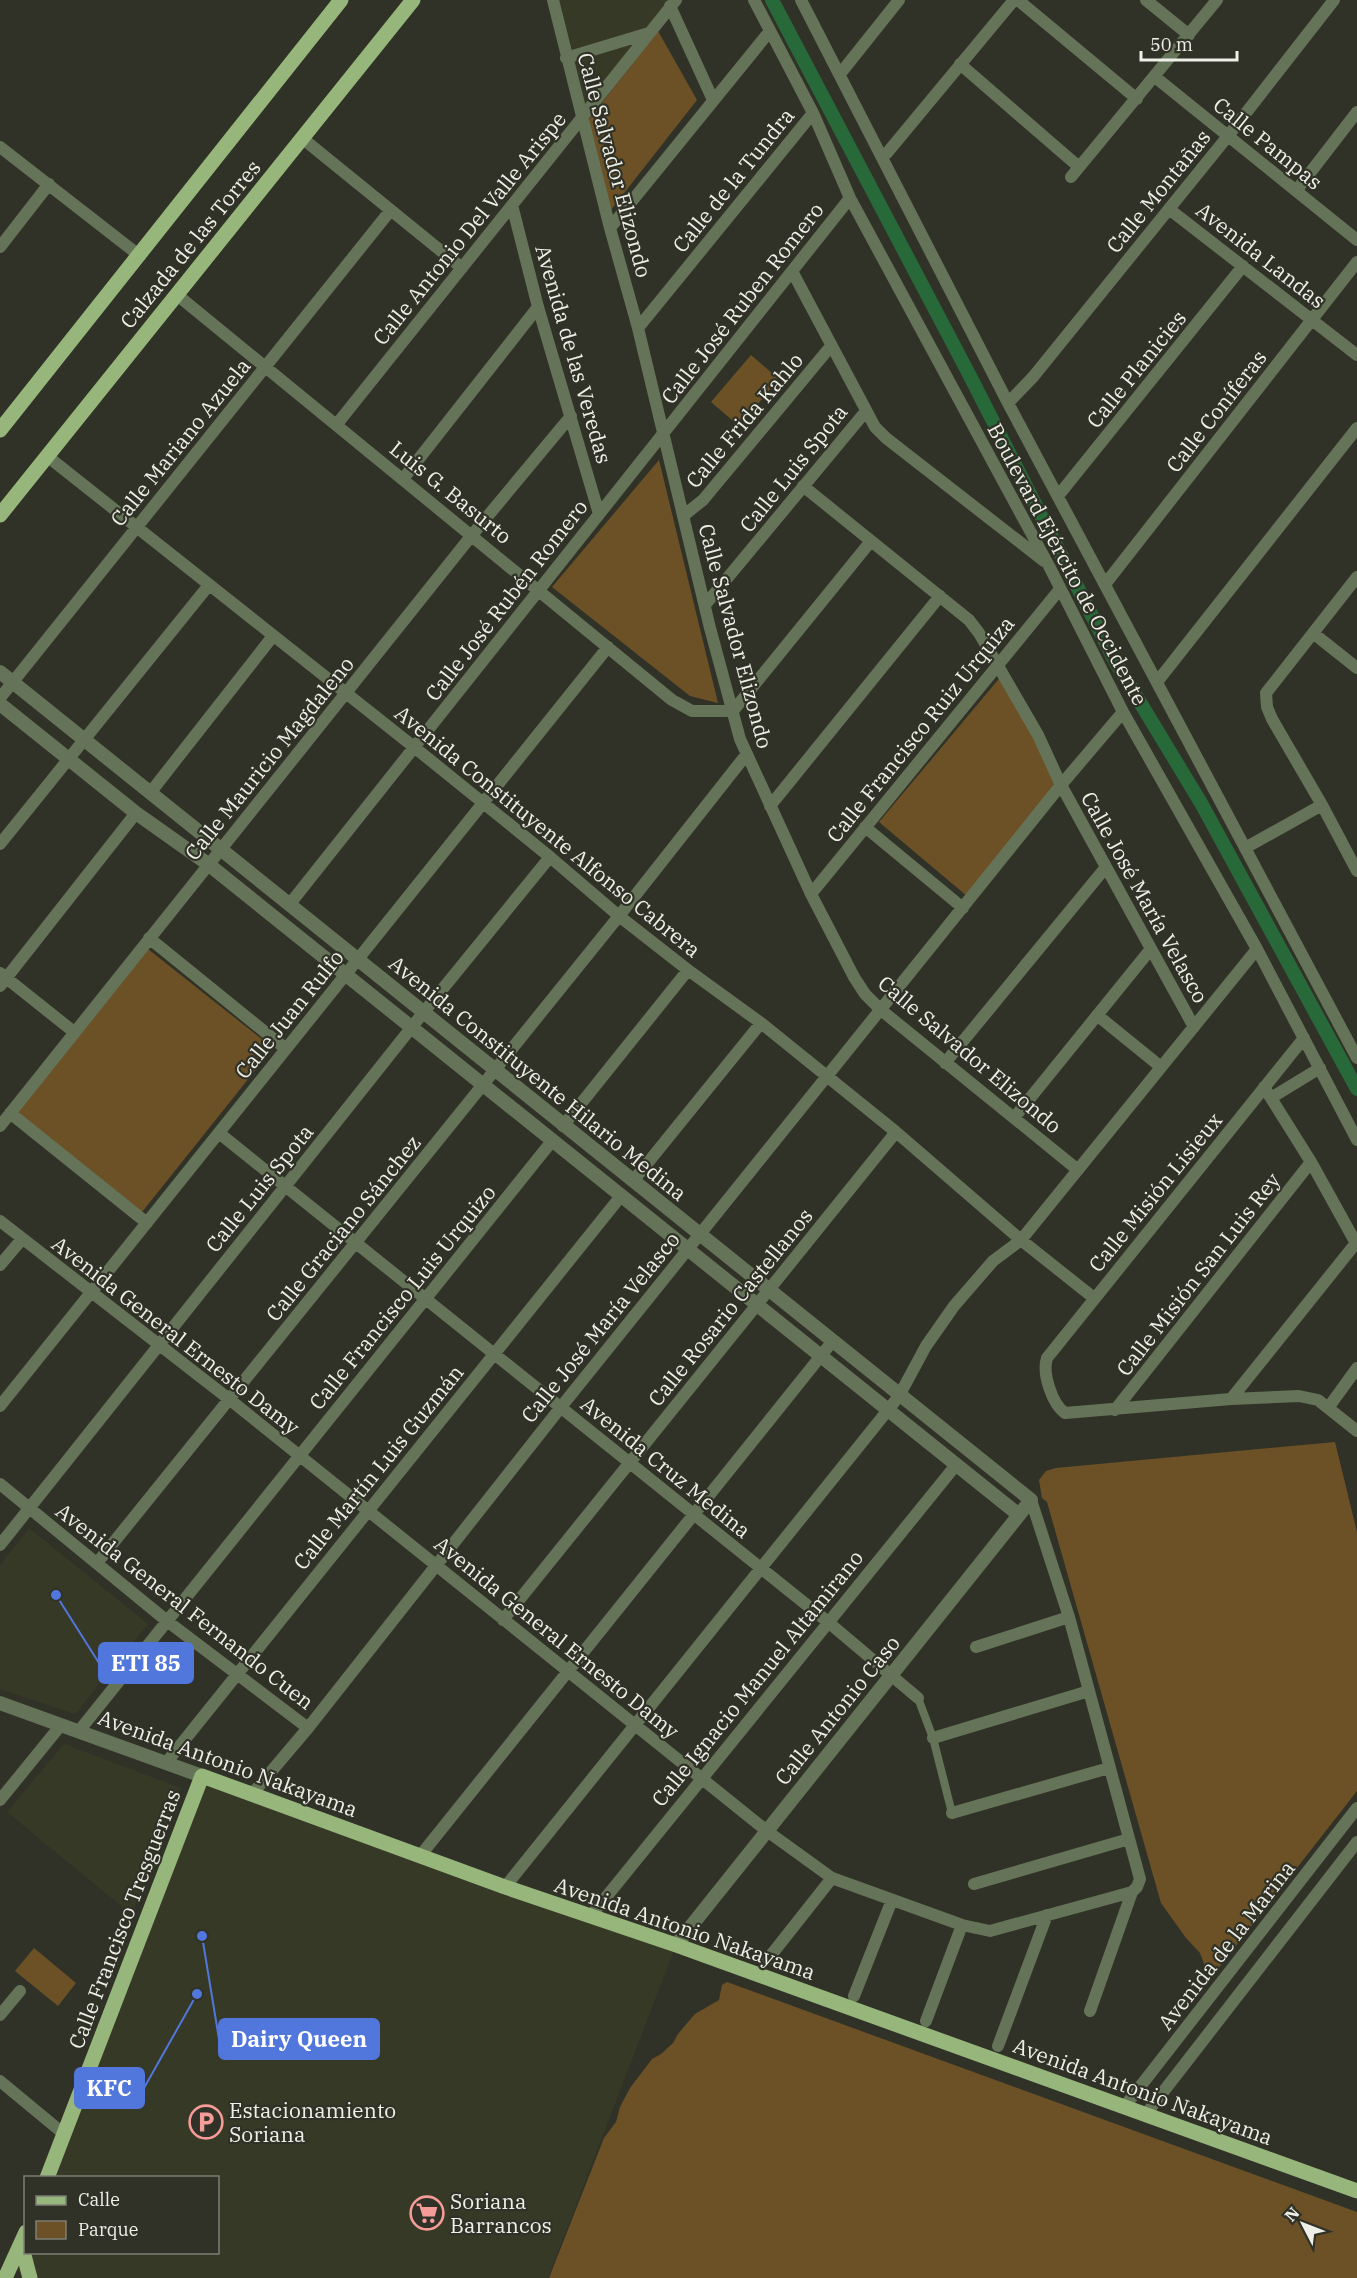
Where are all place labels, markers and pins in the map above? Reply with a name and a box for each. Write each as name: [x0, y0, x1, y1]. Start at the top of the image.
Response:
callout: ETI 85: [99, 1643, 193, 1683]
callout: Dairy Queen: [219, 2019, 379, 2059]
callout: KFC: [75, 2068, 144, 2108]
place label: Estacionamiento Soriana: [229, 2096, 396, 2148]
parking icon: Estacionamiento Soriana: [188, 2104, 224, 2140]
place label: Soriana Barrancos: [450, 2187, 552, 2239]
supermarket icon: Soriana Barrancos: [409, 2195, 445, 2231]

